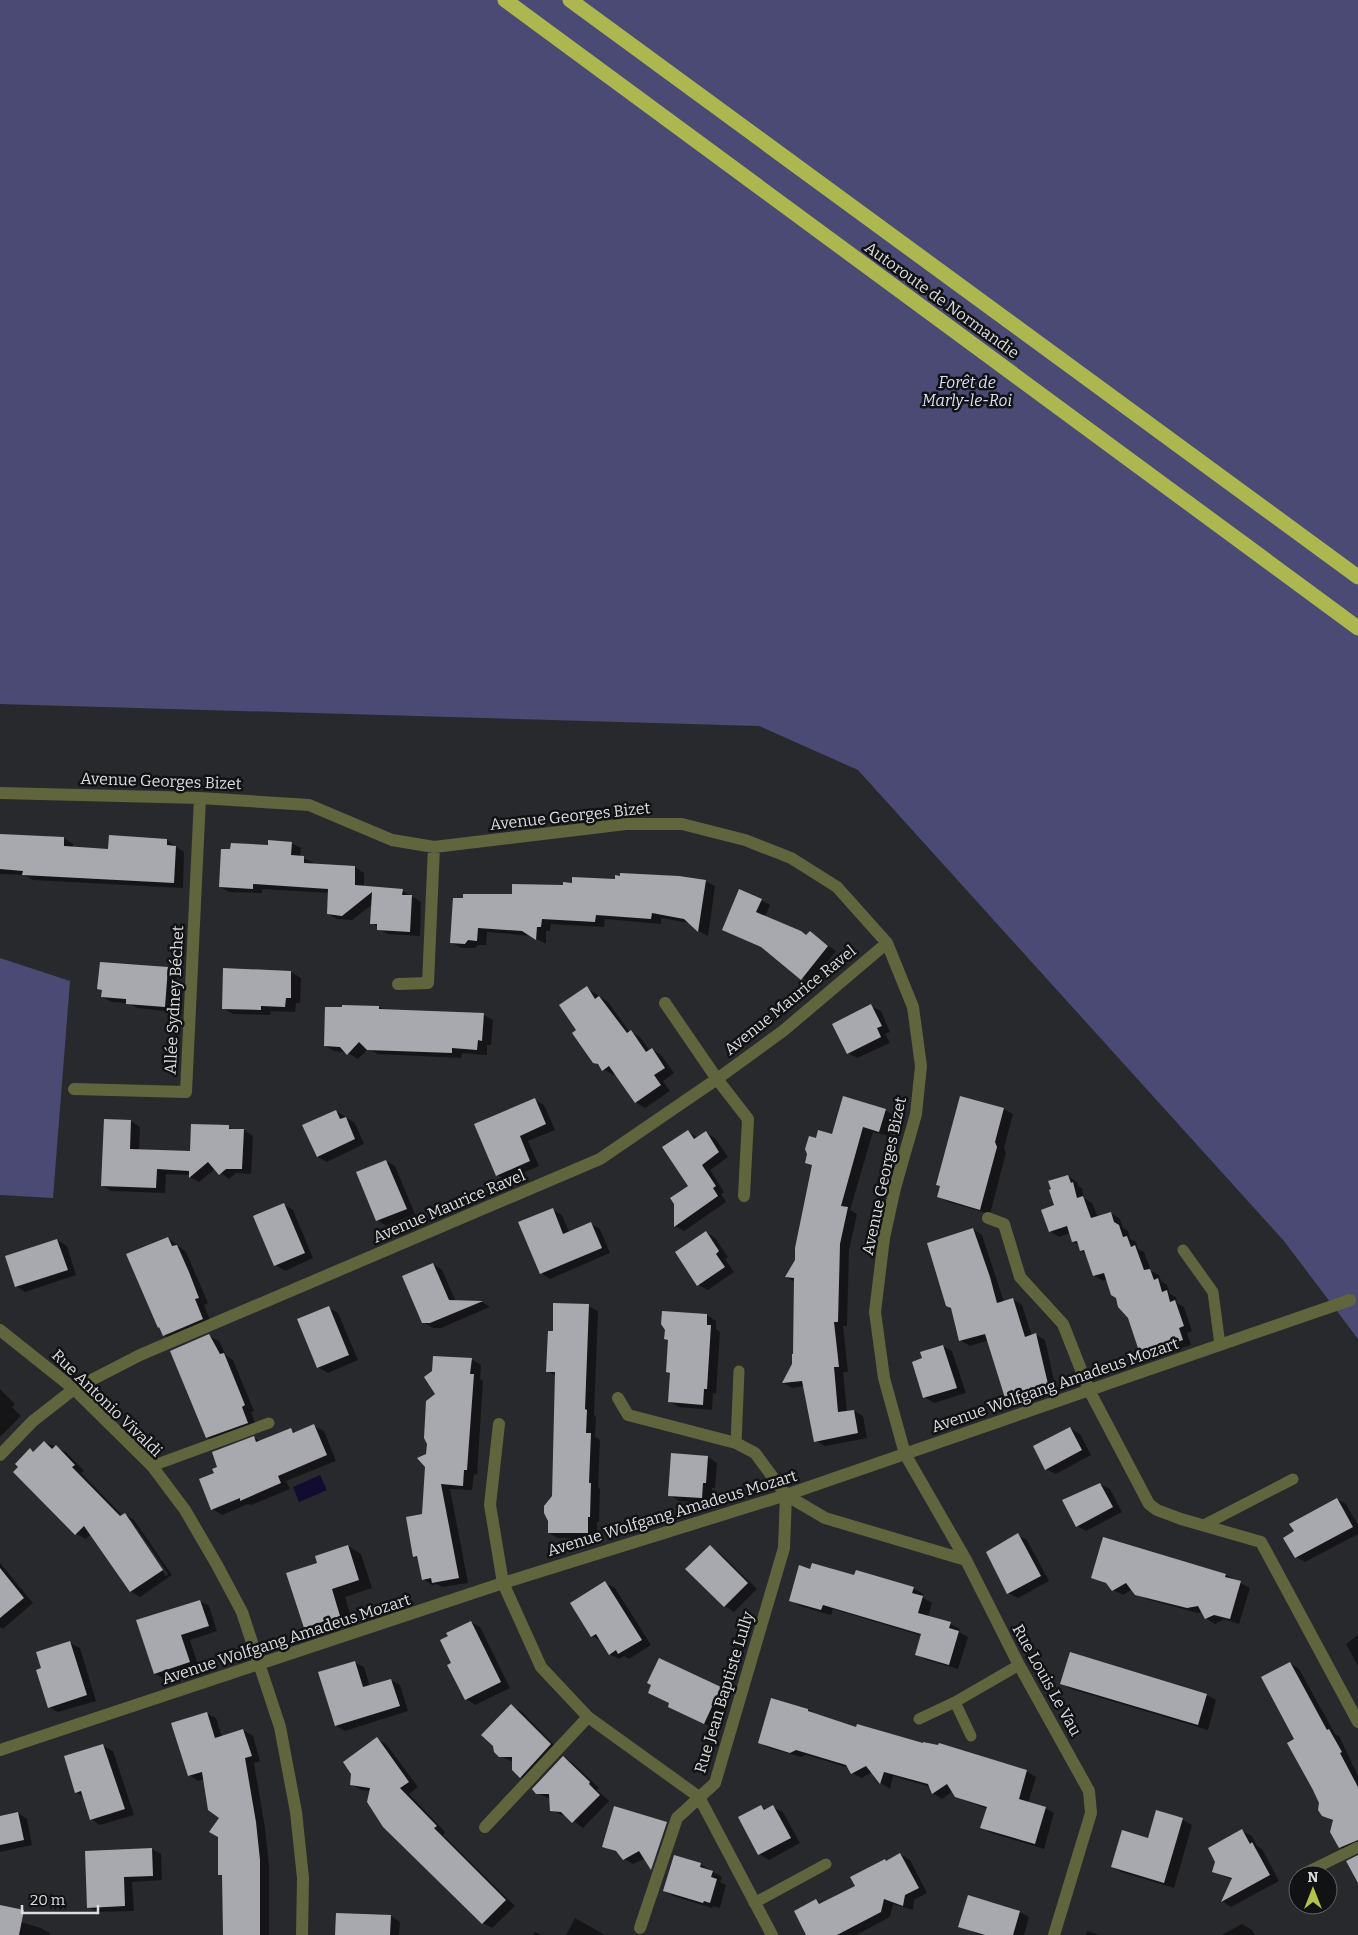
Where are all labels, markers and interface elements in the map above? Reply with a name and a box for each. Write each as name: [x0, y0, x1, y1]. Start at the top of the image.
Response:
street label: Autoroute de Normandie: [861, 238, 1023, 362]
park label: Forêt de Marly-le-Roi: [922, 373, 1012, 410]
street label: Avenue Georges Bizet: [80, 769, 242, 793]
street label: Avenue Georges Bizet: [489, 798, 651, 834]
street label: Allée Sydney Béchet: [161, 925, 187, 1075]
street label: Avenue Maurice Ravel: [720, 941, 860, 1059]
street label: Avenue Georges Bizet: [858, 1095, 910, 1257]
street label: Avenue Maurice Ravel: [370, 1165, 528, 1247]
street label: Avenue Wolfgang Amadeus Mozart: [929, 1334, 1181, 1436]
street label: Rue Antonio Vivaldi: [48, 1345, 166, 1461]
street label: Avenue Wolfgang Amadeus Mozart: [545, 1466, 799, 1560]
street label: Avenue Wolfgang Amadeus Mozart: [159, 1590, 413, 1688]
street label: Rue Jean Baptiste Lully: [690, 1608, 758, 1775]
street label: Rue Louis Le Vau: [1009, 1621, 1086, 1739]
north arrow: [1288, 1865, 1338, 1915]
text: N: [1308, 1869, 1319, 1886]
scale bar: [22, 1882, 99, 1914]
text: 20 m: [30, 1891, 66, 1909]

